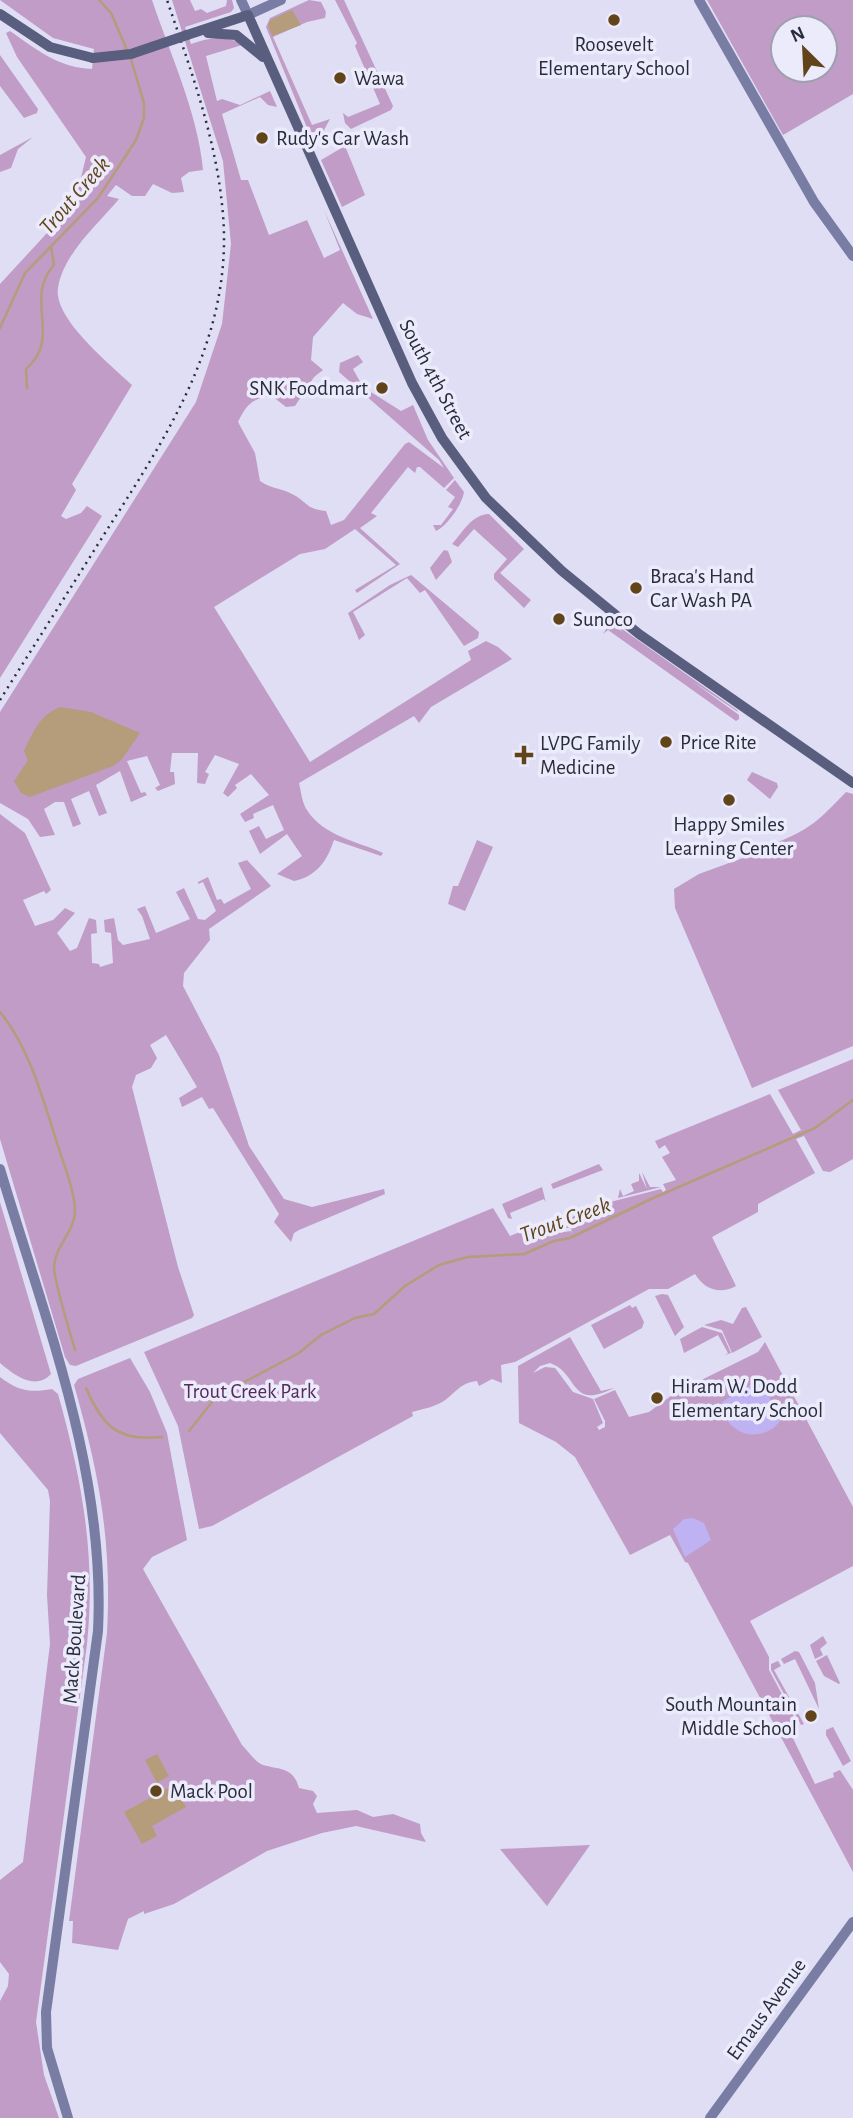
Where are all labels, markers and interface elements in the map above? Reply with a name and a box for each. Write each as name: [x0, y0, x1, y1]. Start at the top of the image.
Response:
marker: Roosevelt Elementary School: [606, 12, 622, 28]
north arrow: [769, 14, 839, 84]
text: N: [788, 23, 808, 46]
place label: Roosevelt Elementary School: [538, 34, 690, 79]
place label: Wawa: [354, 68, 405, 89]
marker: Wawa: [332, 70, 348, 86]
place label: Rudy's Car Wash: [276, 128, 409, 149]
marker: Rudy's Car Wash: [254, 130, 270, 146]
water label: Trout Creek: [35, 153, 115, 239]
street label: South 4th Street: [395, 316, 476, 443]
place label: SNK Foodmart: [249, 378, 368, 399]
marker: SNK Foodmart: [374, 380, 390, 396]
place label: Braca's Hand Car Wash PA: [650, 566, 754, 611]
marker: Braca's Hand Car Wash PA: [628, 580, 644, 596]
place label: Sunoco: [573, 609, 633, 630]
marker: Sunoco: [551, 611, 567, 627]
place label: Price Rite: [680, 732, 757, 753]
place label: LVPG Family Medicine: [540, 733, 641, 778]
marker: Price Rite: [658, 734, 674, 750]
marker: LVPG Family Medicine: [514, 745, 534, 765]
marker: Happy Smiles Learning Center: [721, 792, 737, 808]
place label: Happy Smiles Learning Center: [665, 814, 794, 859]
water label: Trout Creek: [517, 1193, 614, 1247]
place label: Hiram W. Dodd Elementary School: [671, 1376, 823, 1421]
park label: Trout Creek Park: [184, 1381, 317, 1402]
marker: Hiram W. Dodd Elementary School: [649, 1390, 665, 1406]
street label: Mack Boulevard: [59, 1573, 90, 1705]
place label: South Mountain Middle School: [665, 1694, 797, 1739]
marker: South Mountain Middle School: [803, 1708, 819, 1724]
place label: Mack Pool: [170, 1781, 253, 1802]
marker: Mack Pool: [148, 1783, 164, 1799]
street label: Emaus Avenue: [723, 1955, 810, 2064]

